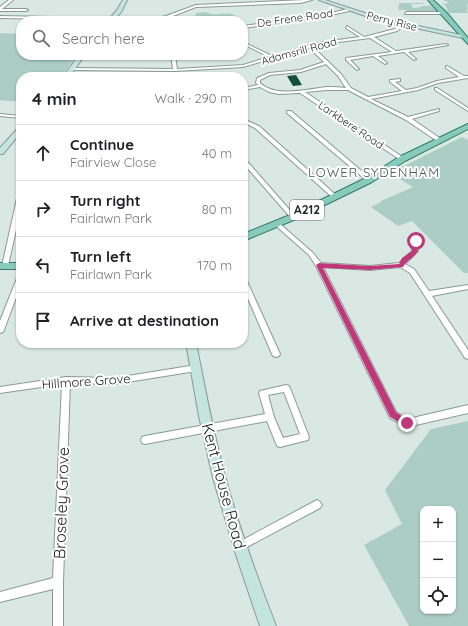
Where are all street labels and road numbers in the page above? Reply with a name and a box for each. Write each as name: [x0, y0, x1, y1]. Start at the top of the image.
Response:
street label: De Frene Road: [256, 6, 334, 30]
street label: Perry Rise: [365, 8, 419, 34]
street label: Adamsrill Road: [260, 34, 338, 68]
street label: Larkbere Road: [316, 98, 386, 152]
road number: A212: [290, 200, 324, 220]
street label: Hillmore Grove: [41, 370, 131, 392]
street label: Kent House Road: [198, 421, 250, 551]
street label: Broseley Grove: [49, 447, 73, 559]

